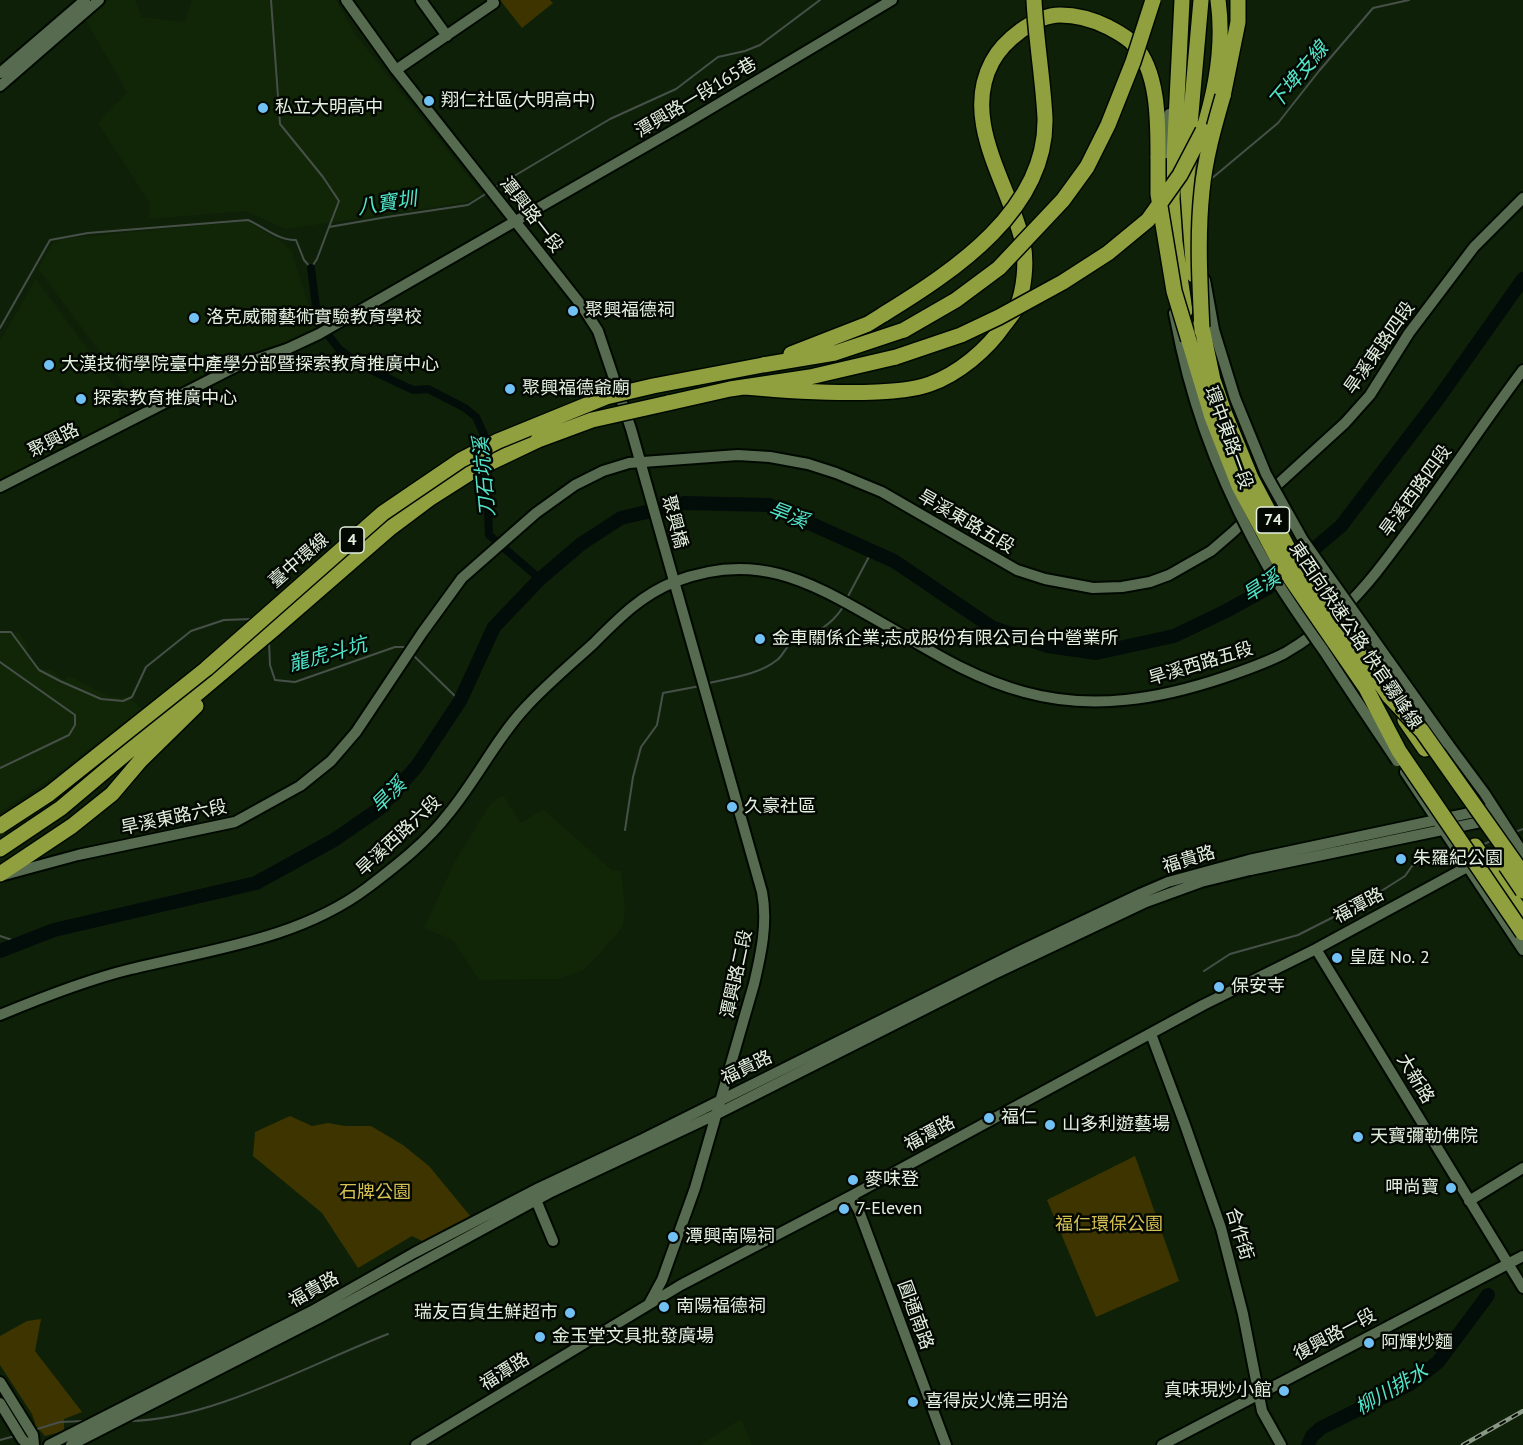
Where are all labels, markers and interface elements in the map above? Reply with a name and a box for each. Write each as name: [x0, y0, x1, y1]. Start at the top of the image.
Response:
water label: 下埤支線: [1264, 38, 1334, 114]
street label: 潭興路一段165巷: [632, 53, 760, 143]
place label: 翔仁社區(大明高中): [441, 90, 595, 112]
marker: 翔仁社區(大明高中): [422, 94, 436, 108]
place label: 私立大明高中: [275, 97, 383, 119]
marker: 私立大明高中: [256, 101, 270, 115]
street label: 潭興路一段: [495, 173, 567, 257]
water label: 八寶圳: [355, 187, 419, 221]
street label: 旱溪東路四段: [1340, 298, 1420, 398]
place label: 聚興福德祠: [585, 300, 675, 322]
marker: 聚興福德祠: [566, 304, 580, 318]
place label: 洛克威爾藝術實驗教育學校: [206, 307, 422, 329]
marker: 洛克威爾藝術實驗教育學校: [187, 311, 201, 325]
place label: 大漢技術學院臺中產學分部暨探索教育推廣中心: [61, 354, 439, 376]
marker: 大漢技術學院臺中產學分部暨探索教育推廣中心: [42, 358, 56, 372]
place label: 聚興福德爺廟: [522, 378, 630, 400]
marker: 聚興福德爺廟: [503, 382, 517, 396]
street label: 環中東路一段: [1199, 384, 1257, 492]
place label: 探索教育推廣中心: [93, 388, 237, 410]
marker: 探索教育推廣中心: [74, 392, 88, 406]
street label: 聚興路: [25, 419, 83, 463]
water label: 刀石坑溪: [470, 436, 500, 518]
street label: 旱溪西路四段: [1376, 441, 1456, 541]
street label: 旱溪東路五段: [914, 486, 1018, 558]
street label: 聚興橋: [657, 493, 691, 551]
water label: 旱溪: [765, 498, 811, 534]
road number: 74: [1256, 507, 1290, 533]
road number: 4: [340, 527, 364, 553]
street label: 臺中環線: [265, 529, 333, 593]
street label: 東西向快速公路 快官霧峰線: [1284, 538, 1426, 734]
water label: 旱溪: [1239, 566, 1285, 608]
place label: 金車關係企業;志成股份有限公司台中營業所: [772, 628, 1119, 650]
marker: 金車關係企業;志成股份有限公司台中營業所: [753, 632, 767, 646]
water label: 龍虎斗坑: [286, 633, 370, 677]
street label: 旱溪西路五段: [1146, 638, 1256, 690]
water label: 旱溪: [366, 773, 412, 819]
street label: 旱溪西路六段: [352, 791, 446, 881]
street label: 旱溪東路六段: [119, 796, 229, 840]
place label: 久豪社區: [744, 796, 816, 818]
marker: 久豪社區: [725, 800, 739, 814]
street label: 福貴路: [1160, 842, 1218, 878]
place label: 朱羅紀公園: [1413, 848, 1503, 870]
marker: 朱羅紀公園: [1394, 852, 1408, 866]
street label: 福潭路: [1330, 884, 1388, 928]
street label: 潭興路二段: [717, 928, 757, 1020]
place label: 皇庭 No. 2: [1349, 947, 1430, 969]
marker: 皇庭 No. 2: [1330, 951, 1344, 965]
place label: 保安寺: [1231, 976, 1285, 998]
marker: 保安寺: [1212, 980, 1226, 994]
street label: 福貴路: [718, 1046, 776, 1090]
street label: 大新路: [1392, 1050, 1438, 1108]
place label: 福仁: [1001, 1107, 1037, 1129]
marker: 福仁: [982, 1111, 996, 1125]
street label: 福潭路: [901, 1112, 959, 1156]
place label: 山多利遊藝場: [1062, 1114, 1170, 1136]
marker: 山多利遊藝場: [1043, 1118, 1057, 1132]
place label: 天寶彌勒佛院: [1370, 1126, 1478, 1148]
marker: 天寶彌勒佛院: [1351, 1130, 1365, 1144]
place label: 麥味登: [865, 1169, 919, 1191]
marker: 麥味登: [846, 1173, 860, 1187]
place label: 呷尚寶: [1385, 1177, 1439, 1199]
marker: 呷尚寶: [1444, 1181, 1458, 1195]
park label: 石牌公園: [339, 1182, 411, 1204]
place label: 7-Eleven: [856, 1198, 922, 1220]
marker: 7-Eleven: [837, 1202, 851, 1216]
street label: 合作街: [1221, 1205, 1257, 1263]
park label: 福仁環保公園: [1055, 1214, 1163, 1236]
place label: 潭興南陽祠: [685, 1226, 775, 1248]
marker: 潭興南陽祠: [666, 1230, 680, 1244]
street label: 福貴路: [285, 1267, 343, 1313]
street label: 圓通南路: [893, 1277, 937, 1353]
place label: 南陽福德祠: [676, 1296, 766, 1318]
marker: 南陽福德祠: [657, 1300, 671, 1314]
place label: 瑞友百貨生鮮超市: [414, 1302, 558, 1324]
street label: 復興路一段: [1290, 1304, 1380, 1366]
marker: 瑞友百貨生鮮超市: [563, 1306, 577, 1320]
place label: 金玉堂文具批發廣場: [552, 1326, 714, 1348]
marker: 金玉堂文具批發廣場: [533, 1330, 547, 1344]
place label: 阿輝炒麵: [1381, 1332, 1453, 1354]
marker: 阿輝炒麵: [1362, 1336, 1376, 1350]
street label: 福潭路: [476, 1349, 534, 1395]
water label: 柳川排水: [1351, 1360, 1433, 1420]
place label: 真味現炒小館: [1164, 1380, 1272, 1402]
marker: 真味現炒小館: [1277, 1384, 1291, 1398]
place label: 喜得炭火燒三明治: [925, 1391, 1069, 1413]
marker: 喜得炭火燒三明治: [906, 1395, 920, 1409]

